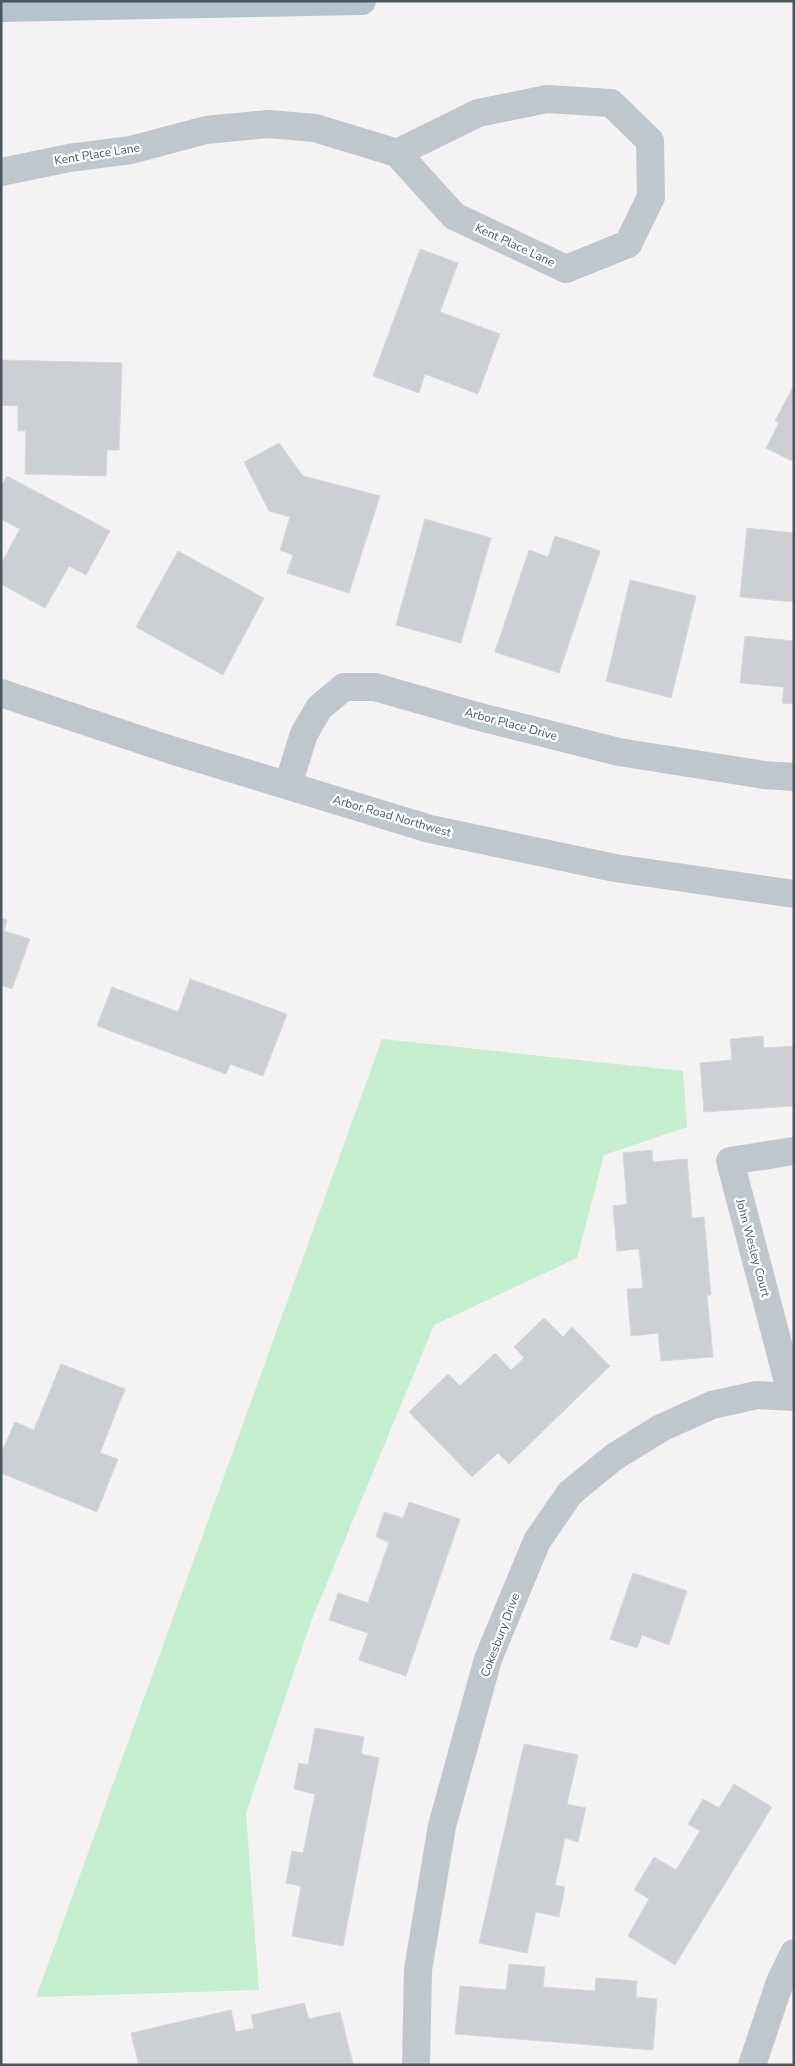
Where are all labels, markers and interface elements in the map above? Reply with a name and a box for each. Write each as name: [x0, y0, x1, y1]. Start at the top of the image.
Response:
street label: Kent Place Lane: [53, 139, 141, 169]
street label: Kent Place Lane: [472, 220, 558, 270]
street label: Arbor Place Drive: [463, 704, 559, 744]
street label: Arbor Road Northwest: [331, 791, 454, 841]
street label: John Wesley Court: [732, 1196, 774, 1300]
street label: Cokesbury Drive: [477, 1591, 523, 1679]

